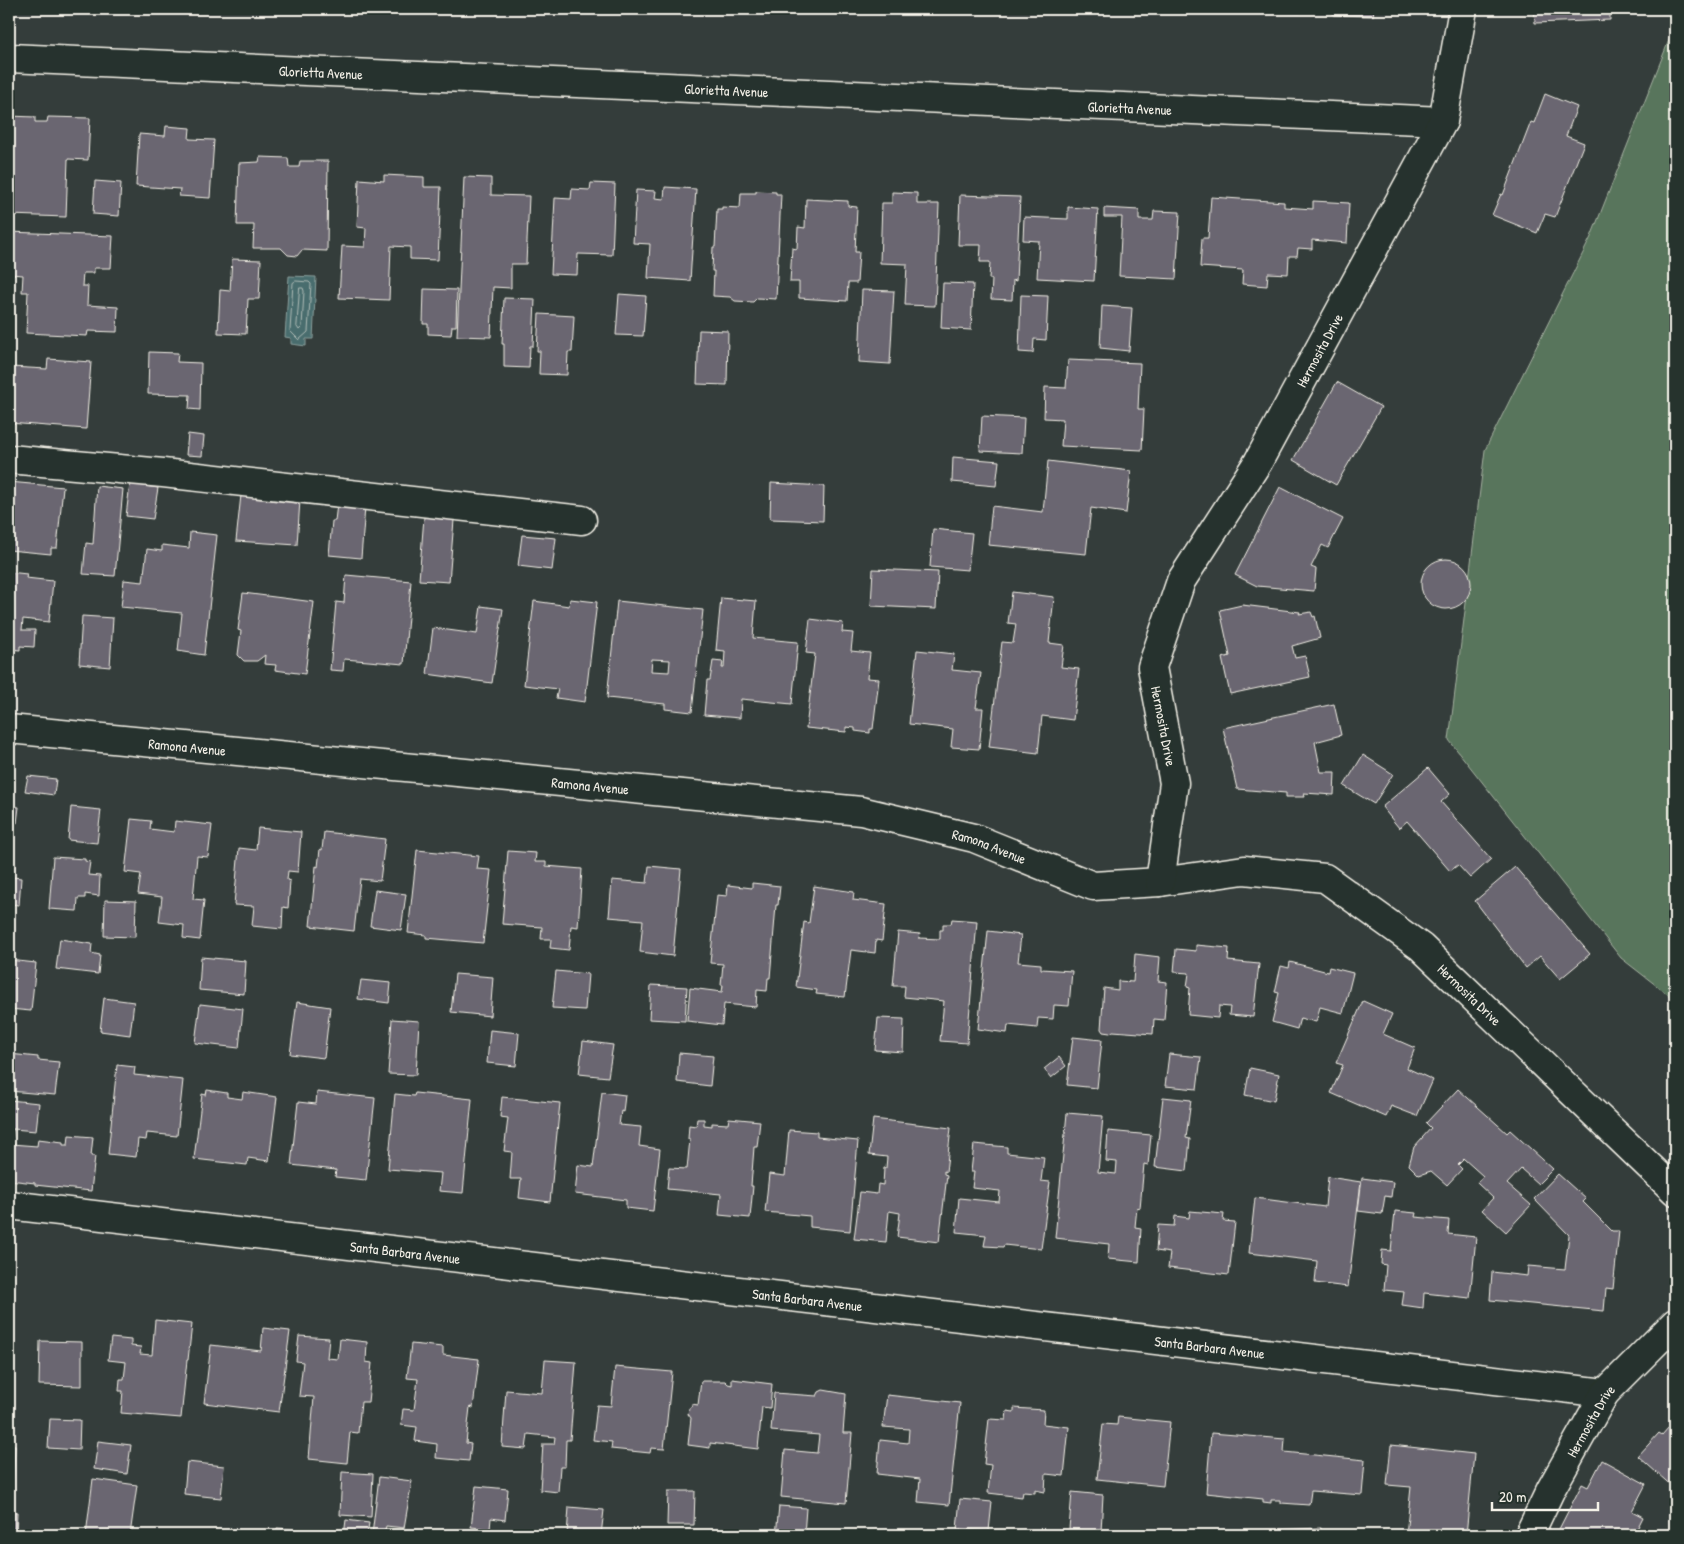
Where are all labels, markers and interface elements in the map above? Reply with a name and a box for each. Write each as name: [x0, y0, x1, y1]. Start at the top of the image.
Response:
street label: Glorietta Avenue: [278, 60, 364, 83]
street label: Glorietta Avenue: [684, 78, 769, 101]
street label: Glorietta Avenue: [1087, 96, 1173, 119]
street label: Hermosita Drive: [1291, 309, 1347, 390]
street label: Hermosita Drive: [1147, 684, 1181, 768]
street label: Ramona Avenue: [148, 733, 227, 759]
street label: Ramona Avenue: [551, 772, 630, 798]
street label: Ramona Avenue: [950, 824, 1030, 868]
street label: Hermosita Drive: [1434, 959, 1506, 1029]
street label: Santa Barbara Avenue: [349, 1236, 462, 1268]
street label: Santa Barbara Avenue: [751, 1283, 864, 1315]
street label: Santa Barbara Avenue: [1154, 1331, 1266, 1362]
street label: Hermosita Drive: [1562, 1379, 1619, 1460]
scale bar: [1492, 1479, 1598, 1511]
text: 20 m: [1499, 1486, 1526, 1507]

